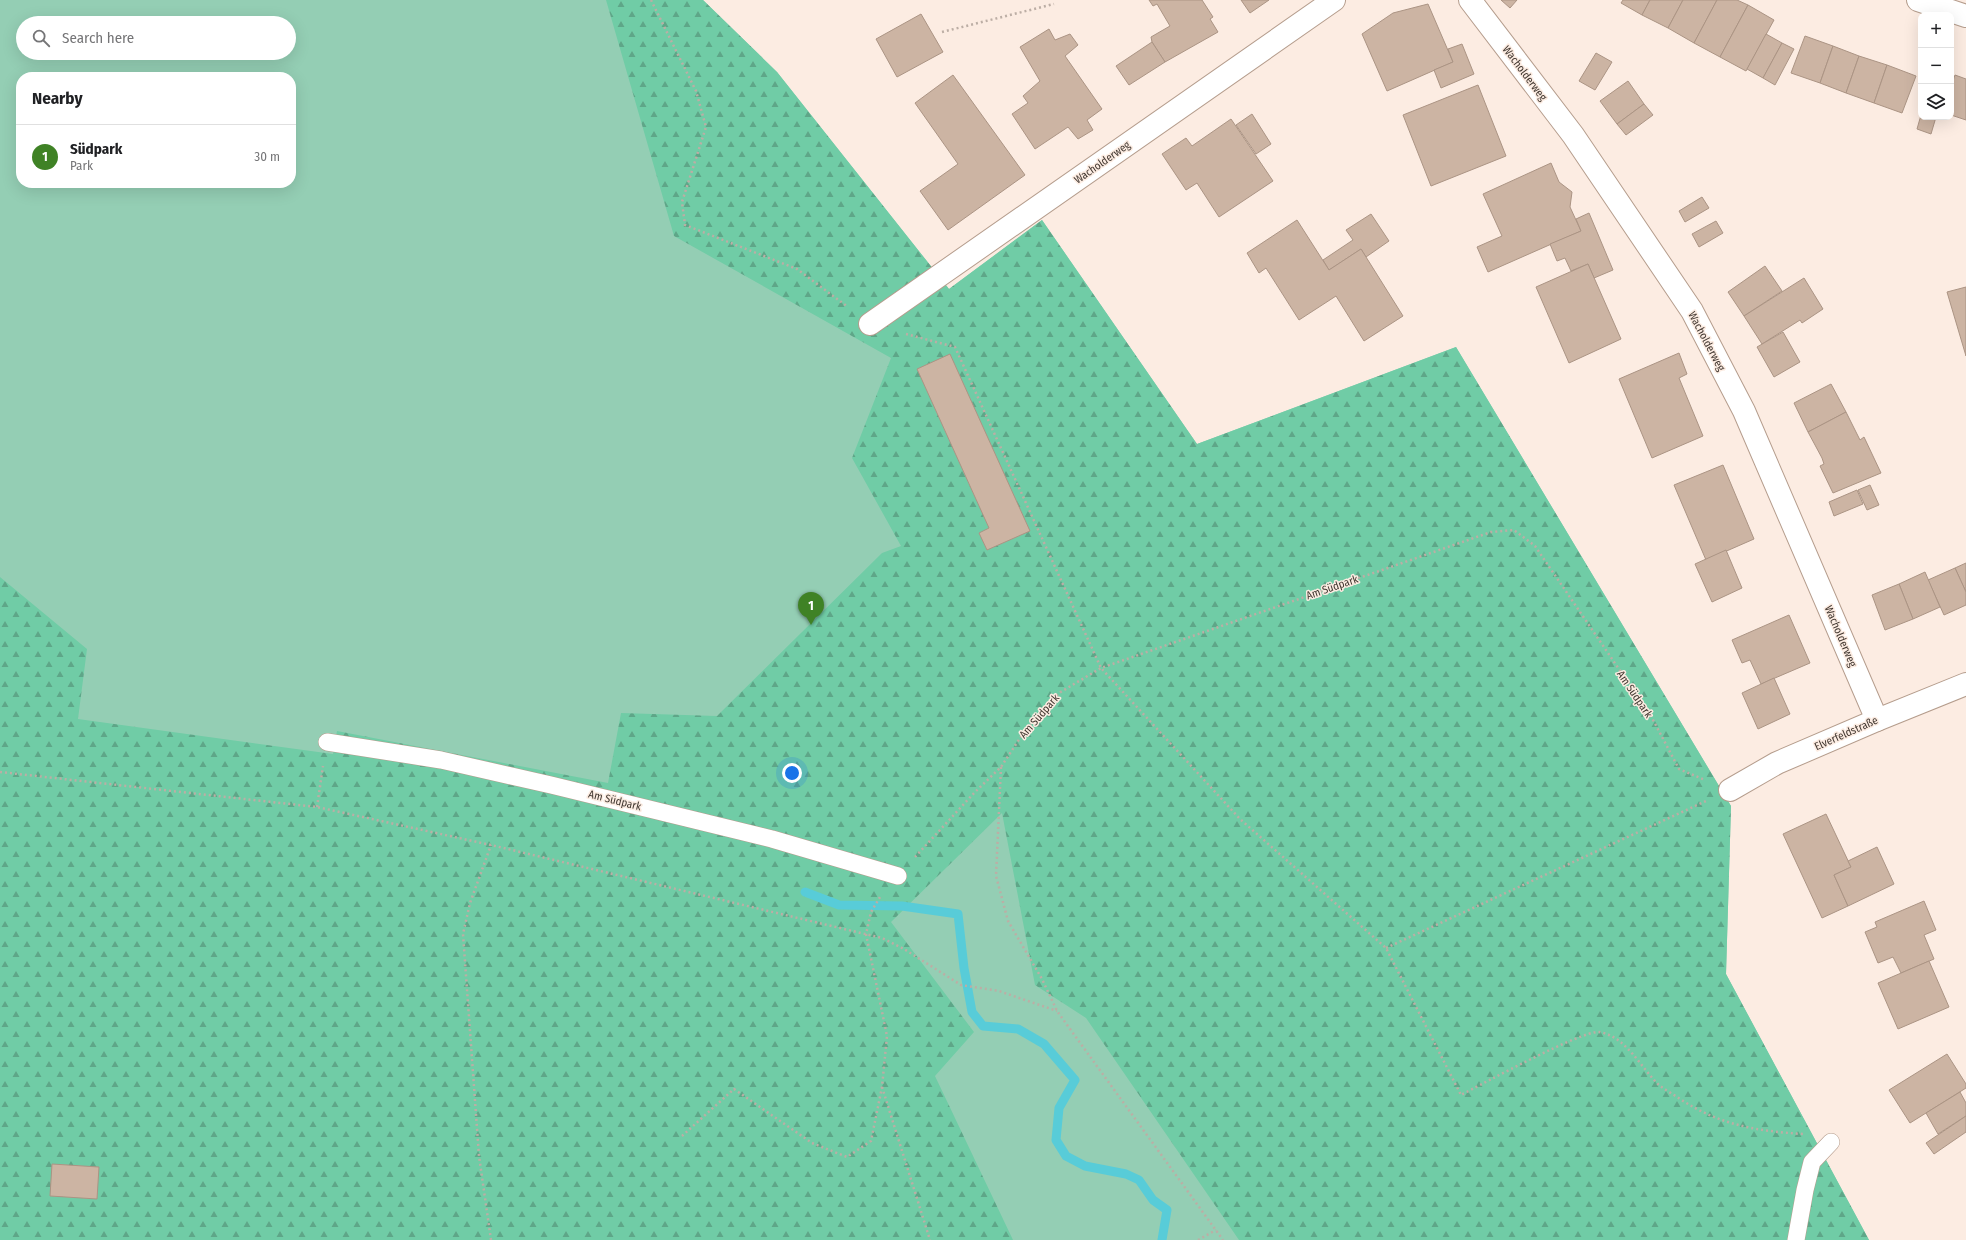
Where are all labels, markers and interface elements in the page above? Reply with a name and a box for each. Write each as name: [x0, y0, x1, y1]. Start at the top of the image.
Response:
map controls: [1918, 12, 1954, 120]
button: +: [1918, 12, 1954, 48]
search box: [16, 16, 296, 60]
icon: search: [30, 27, 52, 49]
text: Search here: [62, 29, 134, 47]
street label: Wacholderweg: [1500, 43, 1550, 104]
button: −: [1918, 48, 1954, 84]
button: layers: [1918, 84, 1954, 120]
text: Nearby: [32, 88, 83, 109]
street label: Wacholderweg: [1072, 138, 1133, 186]
text: Südpark: [70, 140, 122, 158]
text: 1: [42, 149, 48, 164]
text: 30 m: [254, 149, 280, 164]
text: Park: [70, 158, 93, 173]
street label: Wacholderweg: [1685, 309, 1728, 374]
street label: Am Südpark: [1304, 572, 1361, 602]
pin: 1: [798, 592, 824, 625]
street label: Wacholderweg: [1822, 604, 1860, 670]
street label: Am Südpark: [1614, 668, 1656, 721]
street label: Am Südpark: [1017, 691, 1063, 741]
street label: Elverfeldstraße: [1813, 714, 1880, 753]
your location: [782, 763, 802, 783]
street label: Am Südpark: [587, 788, 644, 814]

